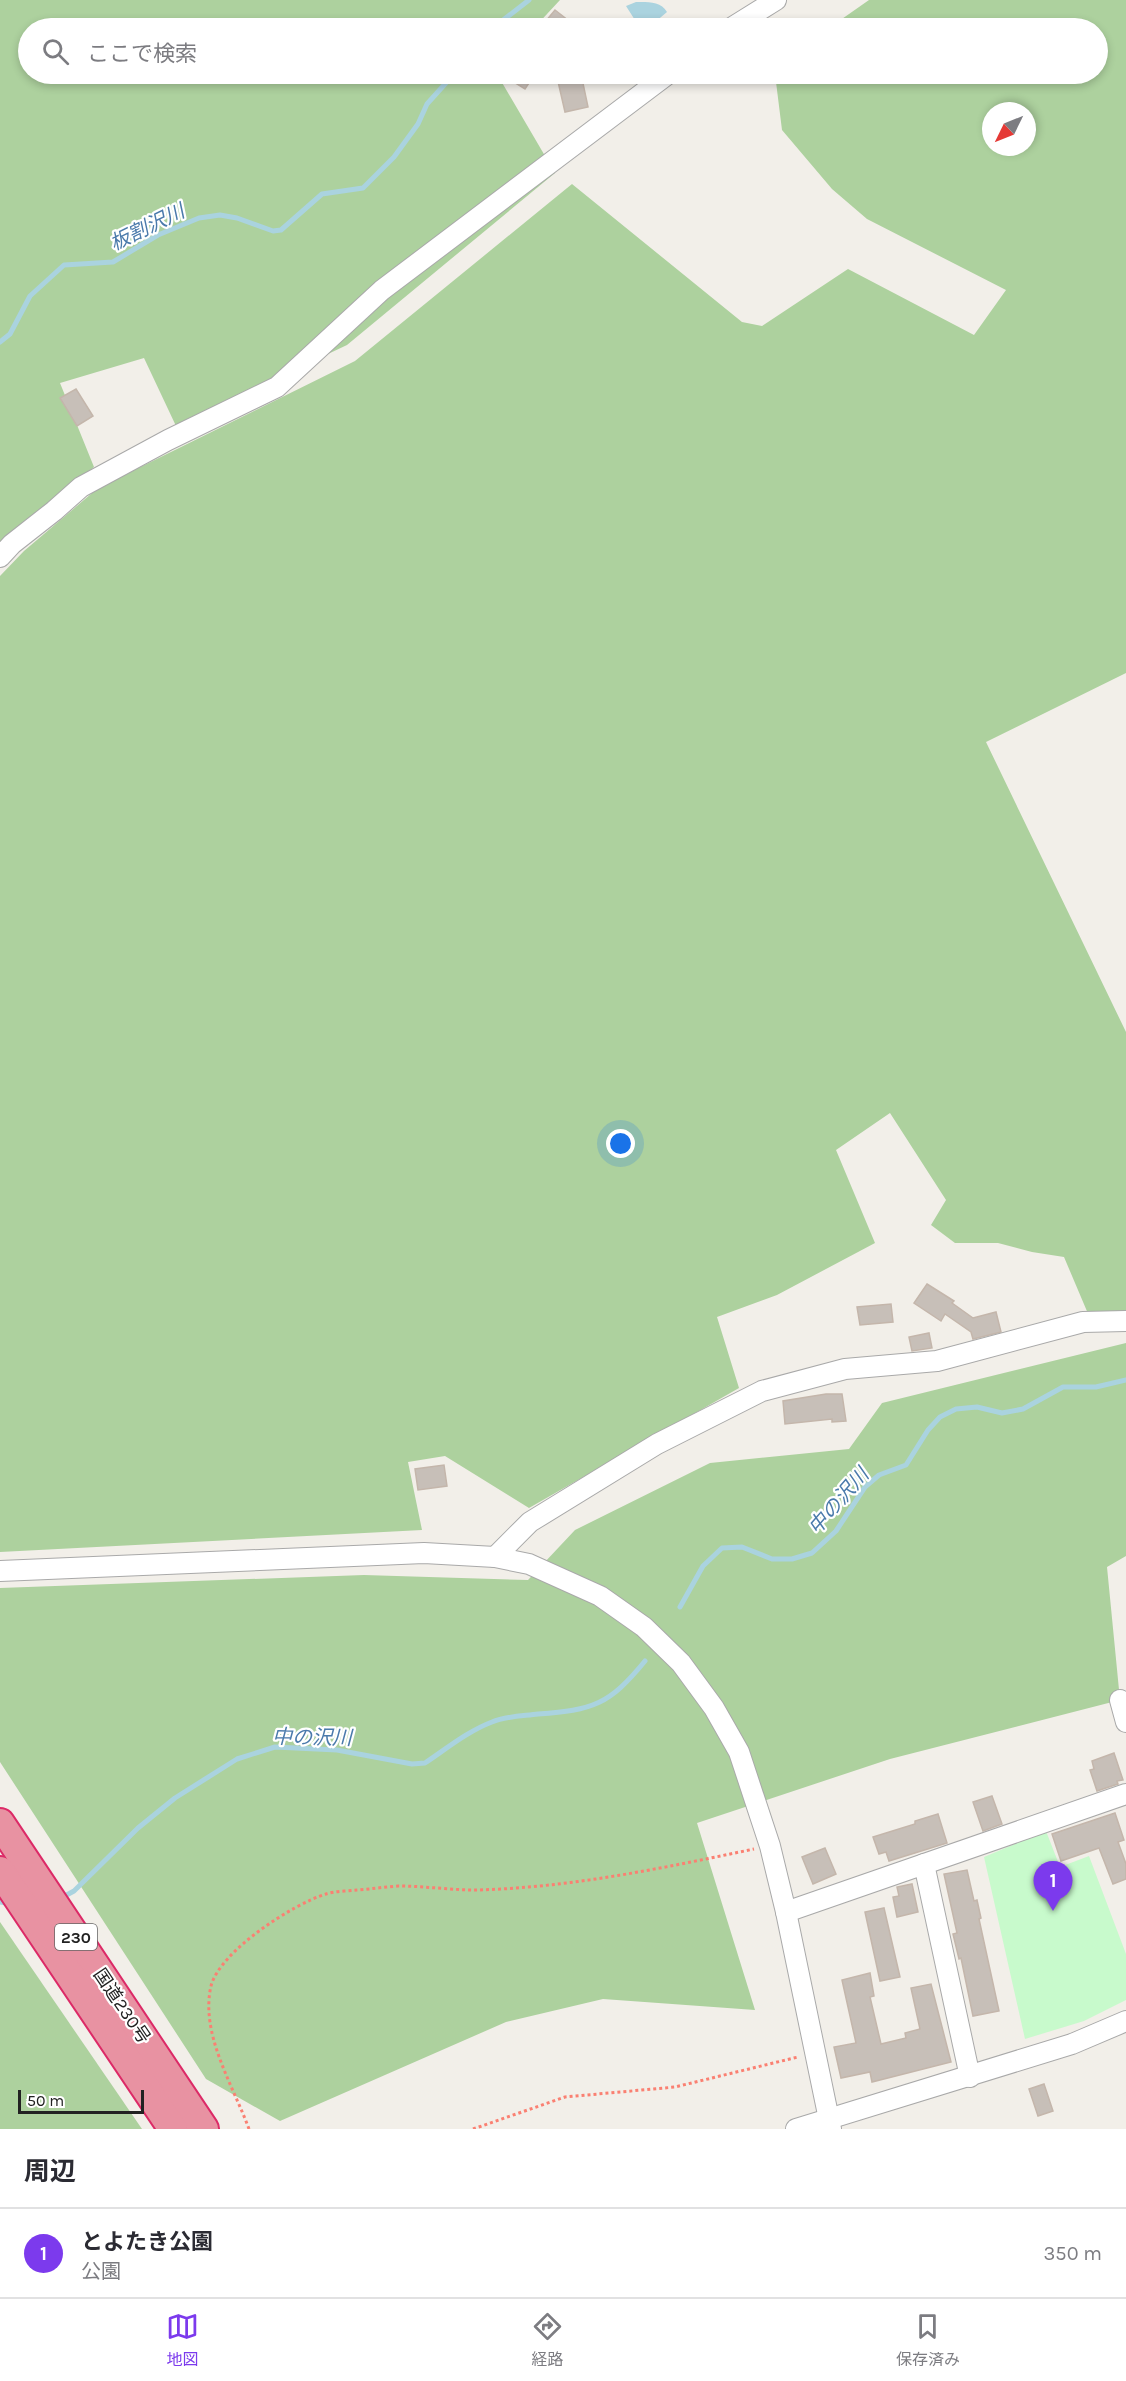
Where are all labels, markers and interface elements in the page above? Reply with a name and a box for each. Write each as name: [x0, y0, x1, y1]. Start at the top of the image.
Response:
search box: [18, 18, 1108, 84]
icon: search: [39, 35, 72, 68]
text: ここで検索: [87, 41, 197, 67]
north arrow: [982, 102, 1036, 156]
water label: 板割沢川: [106, 199, 190, 255]
your location: [606, 1129, 635, 1158]
water label: 中の沢川: [803, 1462, 875, 1539]
water label: 中の沢川: [272, 1725, 354, 1750]
pin: 1: [1034, 1862, 1072, 1911]
road number: 230: [55, 1924, 97, 1950]
street label: 国道230号: [89, 1964, 155, 2048]
scale bar: [18, 2087, 144, 2114]
text: 50 m: [27, 2091, 64, 2110]
text: 周辺: [24, 2156, 76, 2187]
text: とよたき公園: [81, 2229, 213, 2255]
text: 1: [40, 2242, 47, 2265]
text: 350 m: [1044, 2242, 1102, 2265]
text: 公園: [81, 2260, 121, 2283]
tab: 地図: [166, 2310, 199, 2370]
tab: 経路: [531, 2310, 564, 2370]
tab: 保存済み: [896, 2310, 960, 2370]

